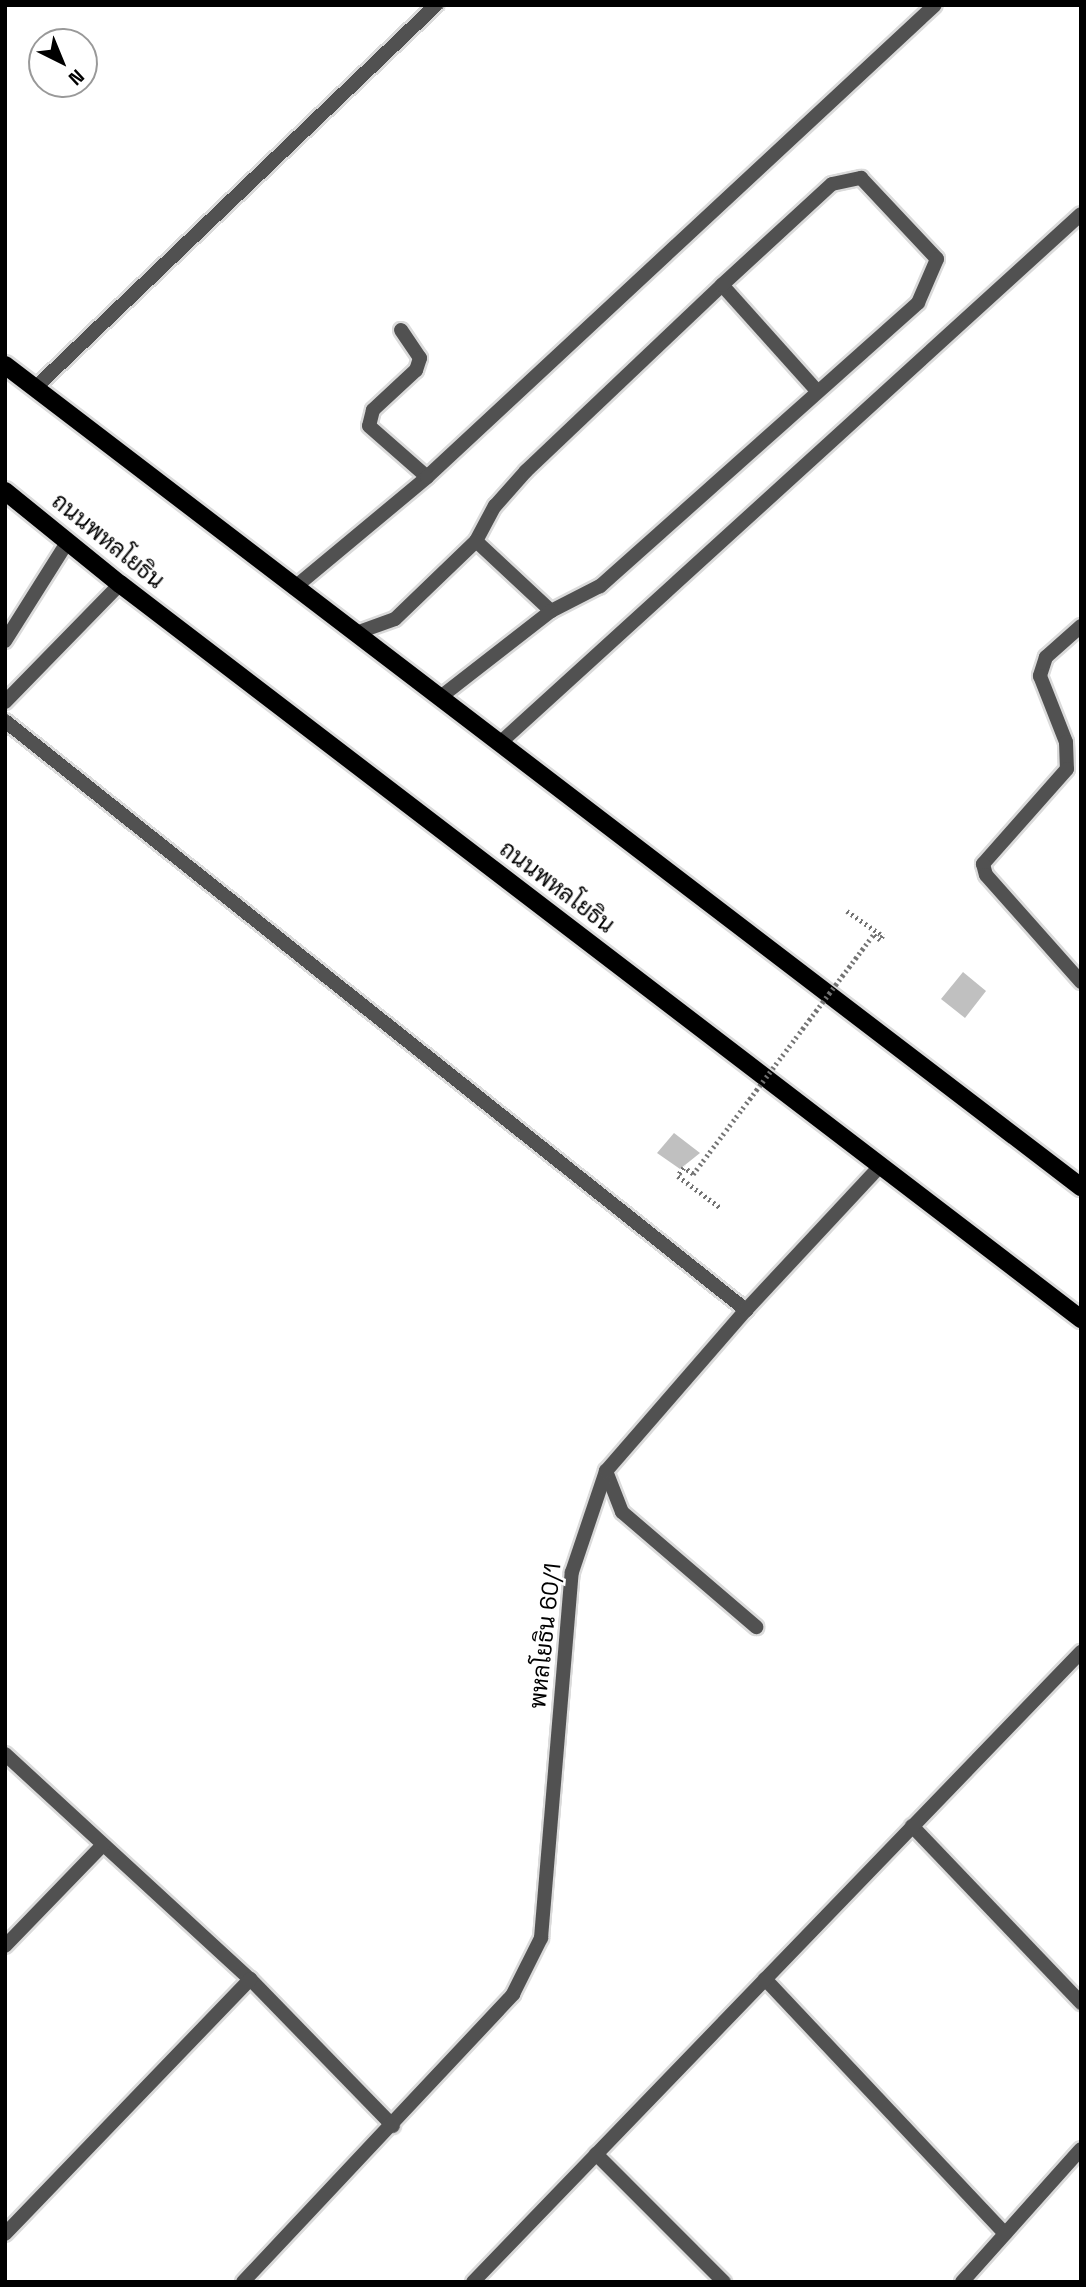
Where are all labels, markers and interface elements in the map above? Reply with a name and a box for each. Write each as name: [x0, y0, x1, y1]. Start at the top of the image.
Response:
north arrow: [28, 28, 98, 98]
text: N: [63, 64, 89, 91]
street label: ถนนพหลโยธิน: [46, 487, 170, 595]
street label: ถนนพหลโยธิน: [494, 835, 620, 939]
street label: พหลโยธิน 60/1: [524, 1562, 566, 1710]

